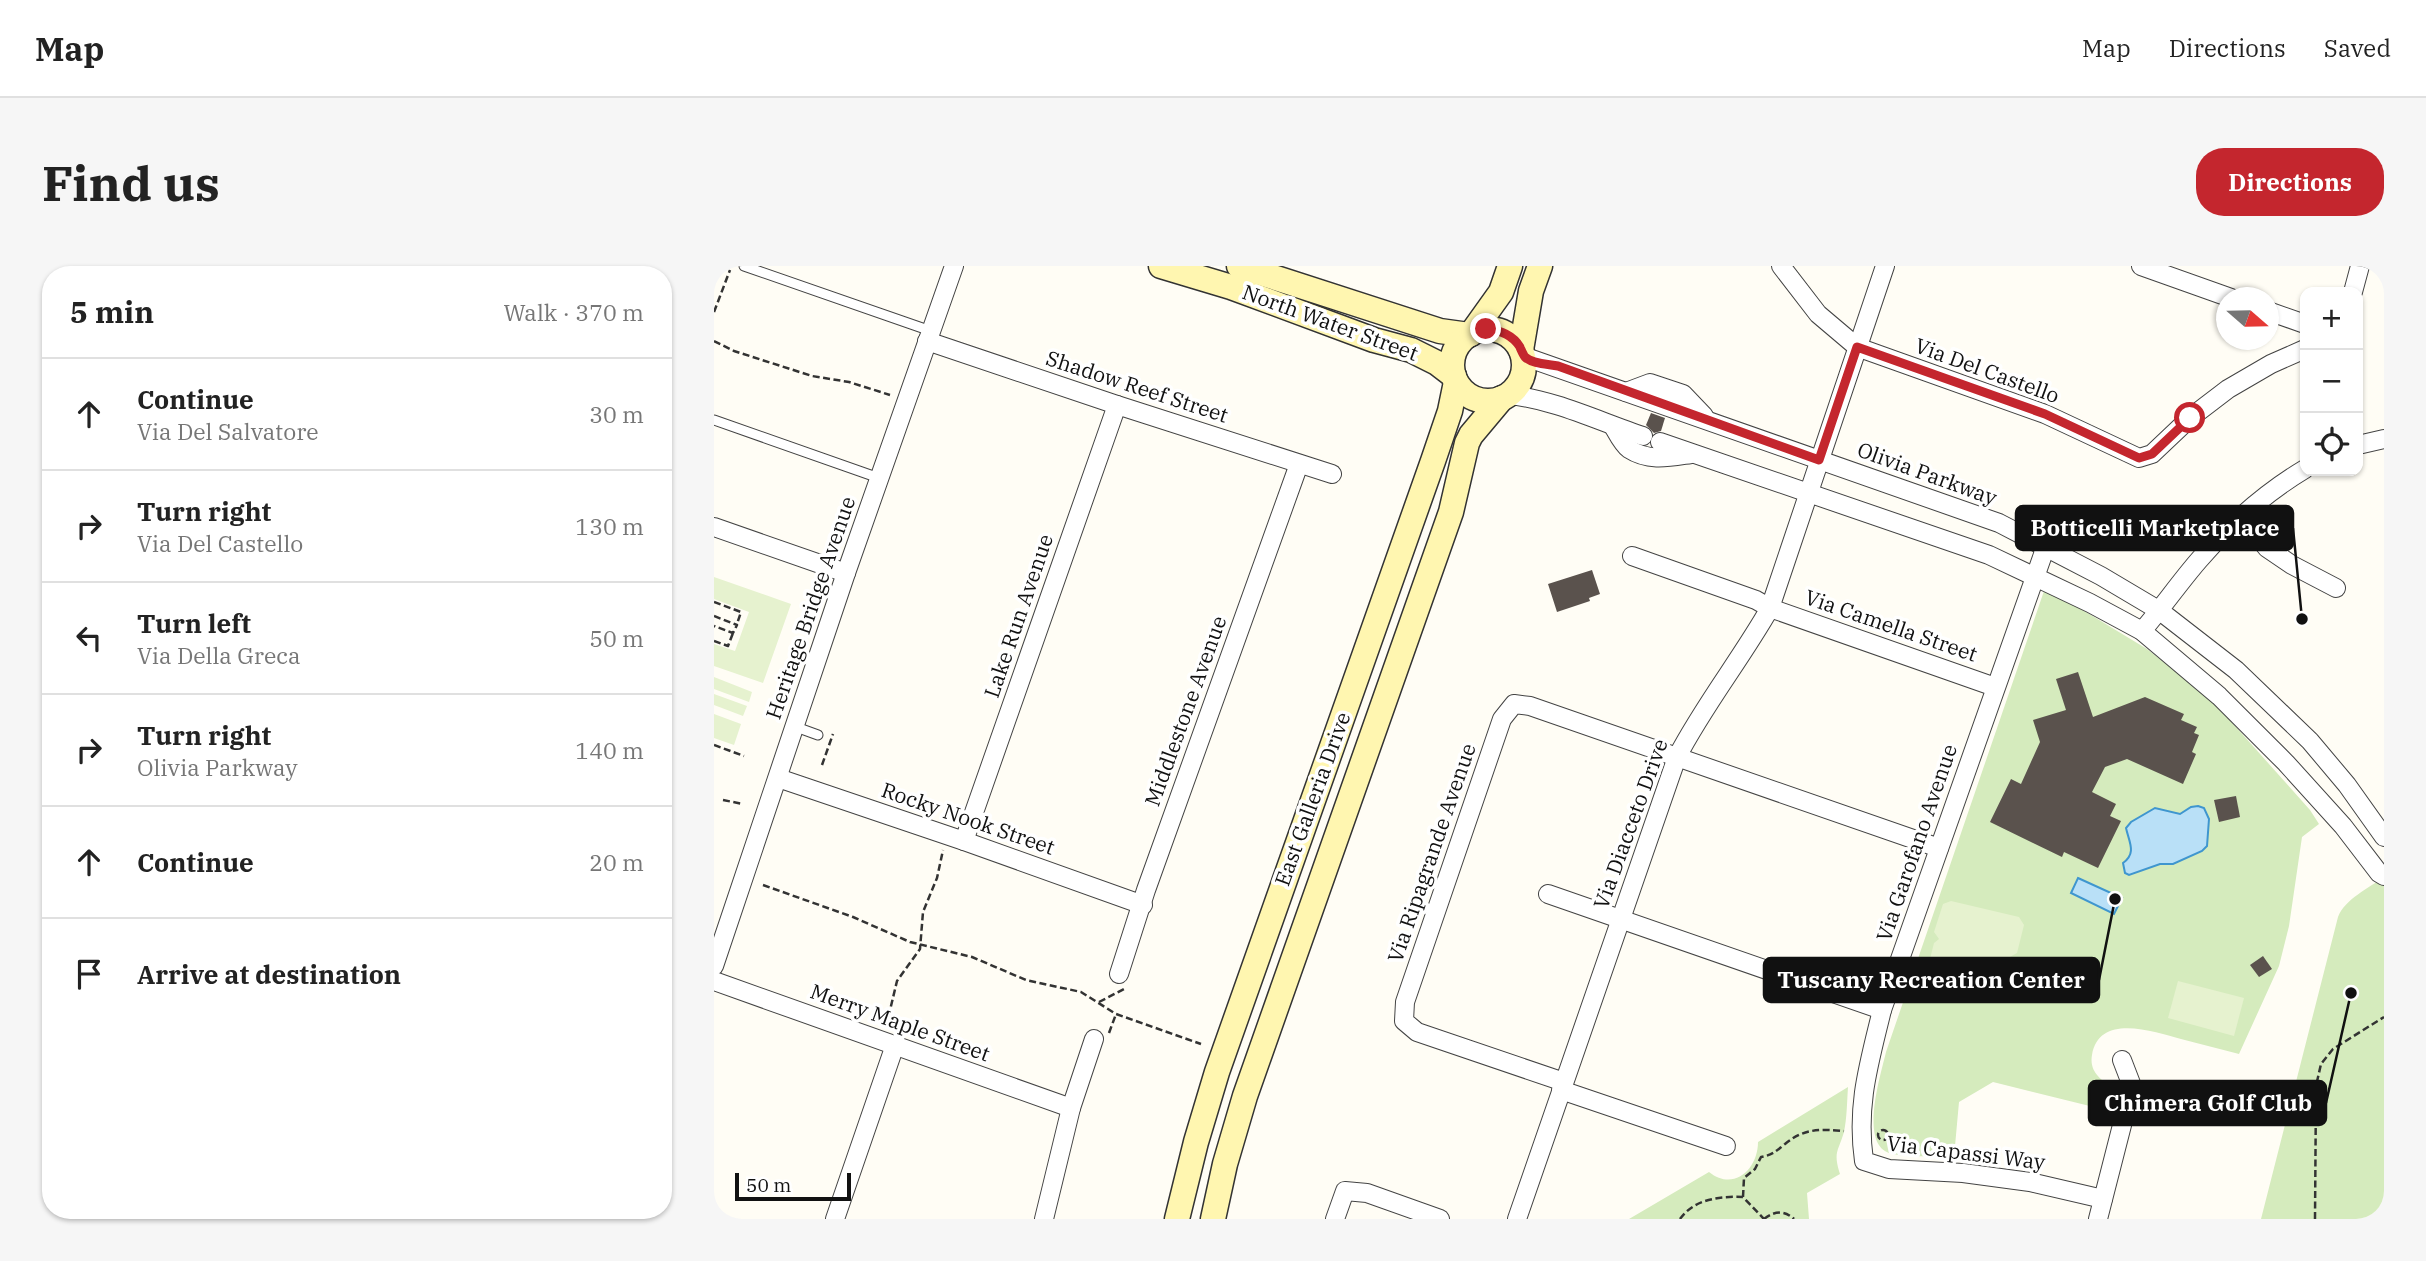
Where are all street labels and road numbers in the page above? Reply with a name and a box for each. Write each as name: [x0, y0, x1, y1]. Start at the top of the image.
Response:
street label: North Water Street: [1239, 277, 1422, 367]
street label: Via Del Castello: [1911, 331, 2063, 409]
street label: Shadow Reef Street: [1043, 343, 1232, 429]
street label: Olivia Parkway: [1854, 435, 2002, 512]
street label: Heritage Bridge Avenue: [759, 493, 861, 723]
street label: Lake Run Avenue: [977, 530, 1059, 701]
street label: Via Camella Street: [1801, 582, 1981, 668]
street label: Middlestone Avenue: [1138, 612, 1233, 810]
street label: East Galleria Drive: [1268, 708, 1357, 890]
street label: Via Diacceto Drive: [1586, 735, 1674, 913]
street label: Via Ripagrande Avenue: [1380, 739, 1482, 966]
street label: Via Garofano Avenue: [1869, 740, 1963, 945]
street label: Rocky Nook Street: [878, 775, 1059, 861]
street label: Merry Maple Street: [807, 977, 994, 1068]
street label: Via Capassi Way: [1885, 1128, 2048, 1176]

